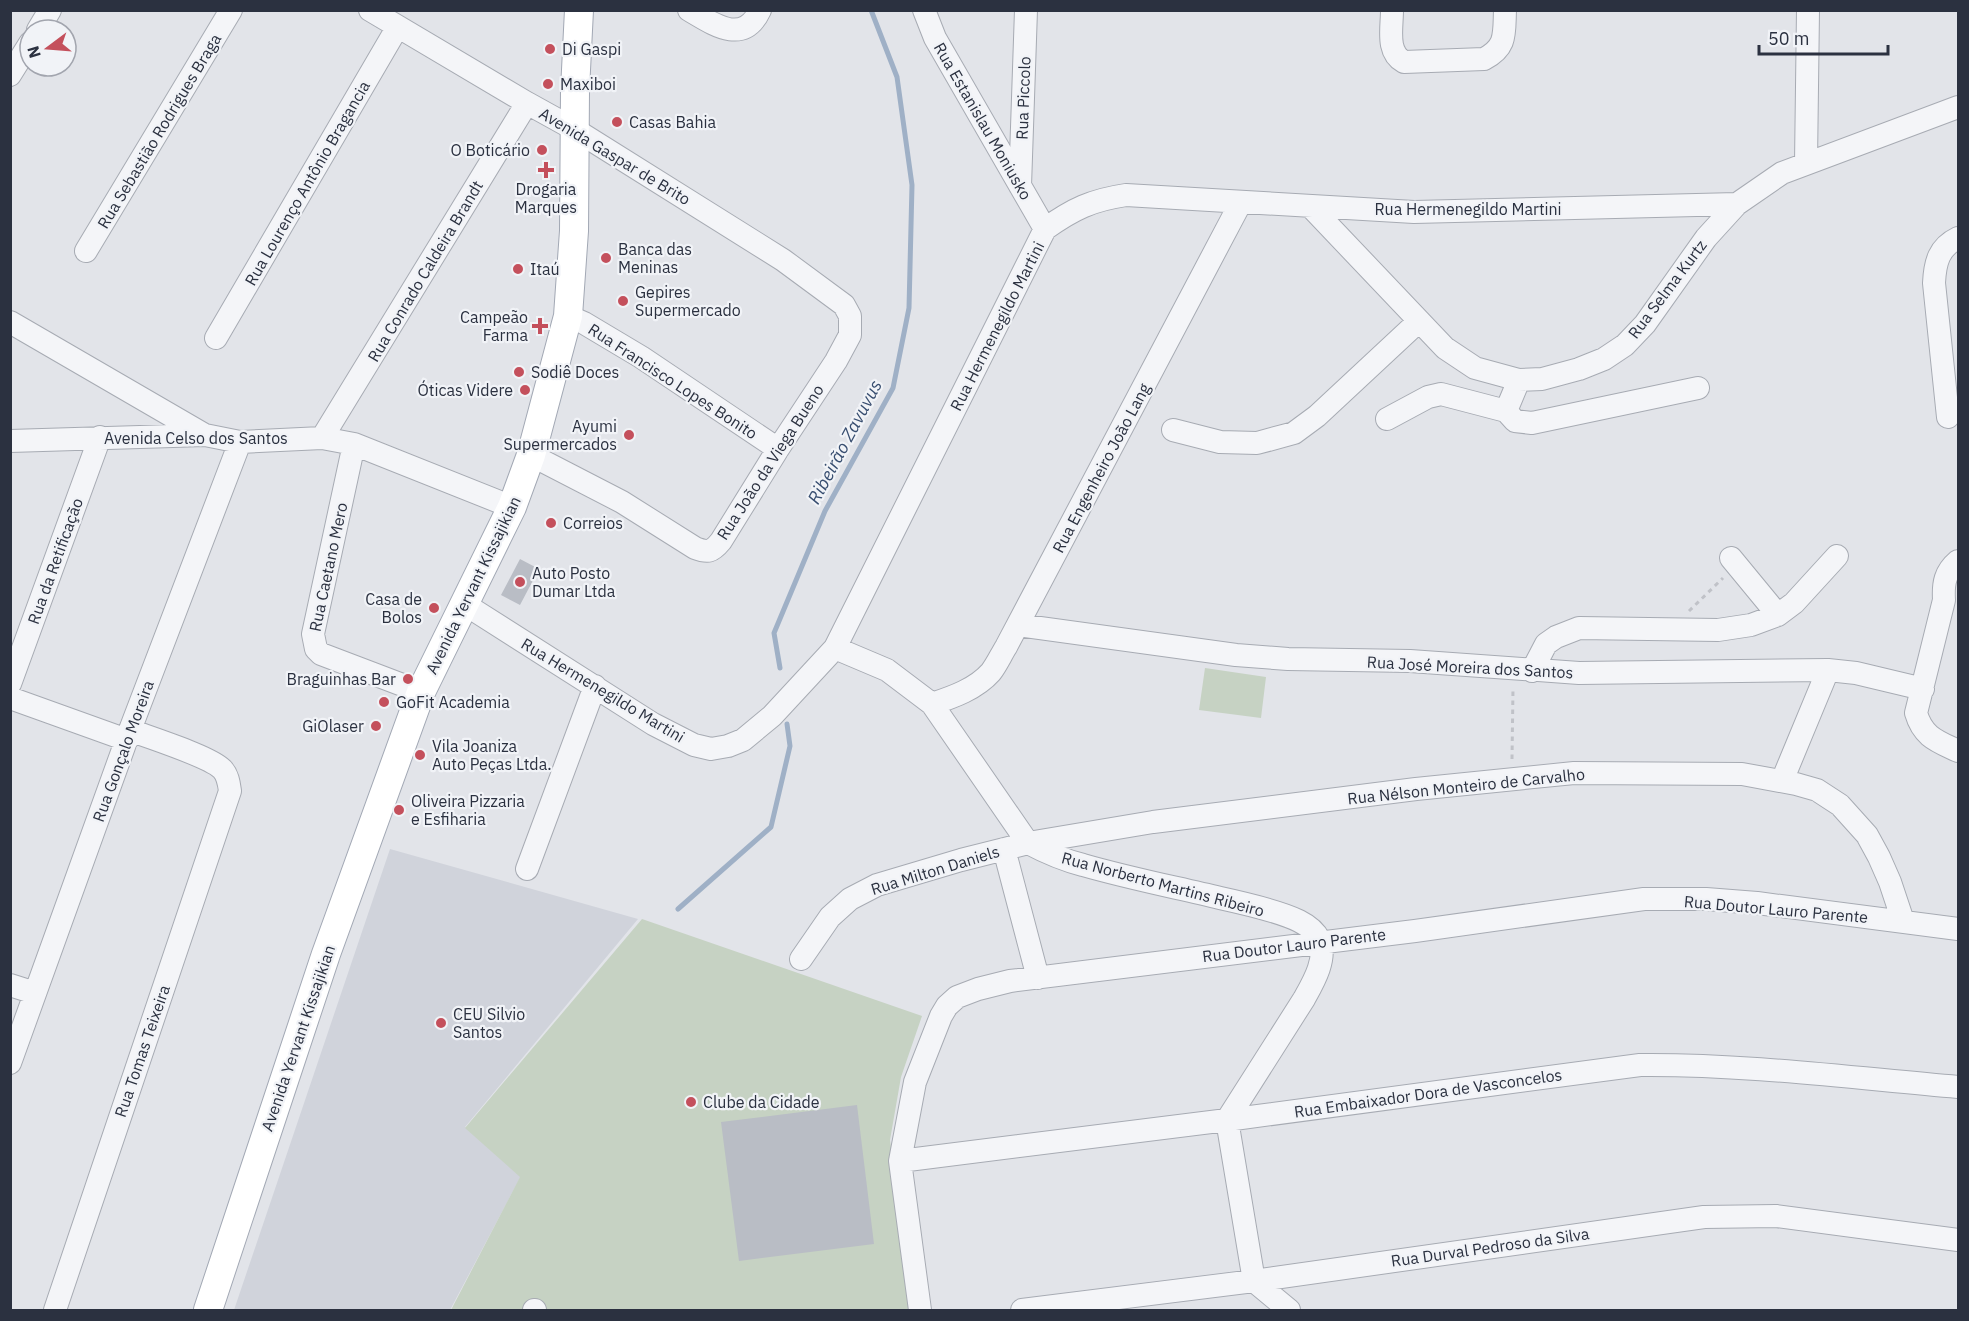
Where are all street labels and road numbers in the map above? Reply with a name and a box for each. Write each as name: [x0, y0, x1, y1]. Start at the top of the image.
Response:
street label: Rua Sebastião Rodrigues Braga: [93, 30, 225, 232]
street label: Rua Estanislau Moniusko: [930, 39, 1036, 203]
street label: Rua Piccolo: [1012, 56, 1034, 140]
street label: Rua Lourenço Antônio Bragancia: [240, 77, 374, 289]
street label: Avenida Gaspar de Brito: [536, 103, 694, 209]
street label: Rua Conrado Caldeira Brandt: [363, 177, 487, 365]
street label: Rua Hermenegildo Martini: [1374, 199, 1562, 219]
street label: Rua Selma Kurtz: [1623, 236, 1711, 342]
street label: Rua Hermenegildo Martini: [946, 238, 1048, 414]
street label: Rua Francisco Lopes Bonito: [585, 319, 761, 443]
street label: Rua Engenheiro João Lang: [1048, 379, 1154, 556]
street label: Rua João da Viega Bueno: [712, 381, 828, 543]
street label: Avenida Celso dos Santos: [104, 428, 288, 448]
street label: Avenida Yervant Kissajikian: [421, 493, 525, 677]
street label: Rua da Retificação: [23, 495, 87, 627]
street label: Rua Caetano Mero: [305, 501, 351, 633]
street label: Rua Hermenegildo Martini: [518, 633, 688, 747]
street label: Rua José Moreira dos Santos: [1366, 652, 1574, 682]
street label: Rua Gonçalo Moreira: [88, 677, 158, 825]
street label: Rua Nélson Monteiro de Carvalho: [1346, 764, 1586, 808]
street label: Rua Milton Daniels: [868, 841, 1002, 899]
street label: Rua Norberto Martins Ribeiro: [1060, 847, 1267, 921]
street label: Rua Doutor Lauro Parente: [1683, 891, 1869, 927]
street label: Rua Doutor Lauro Parente: [1201, 924, 1387, 966]
street label: Avenida Yervant Kissajikian: [257, 942, 339, 1134]
street label: Rua Tomas Teixeira: [110, 982, 174, 1120]
street label: Rua Embaixador Dora de Vasconcelos: [1293, 1064, 1563, 1122]
street label: Rua Durval Pedroso da Silva: [1390, 1223, 1591, 1271]

